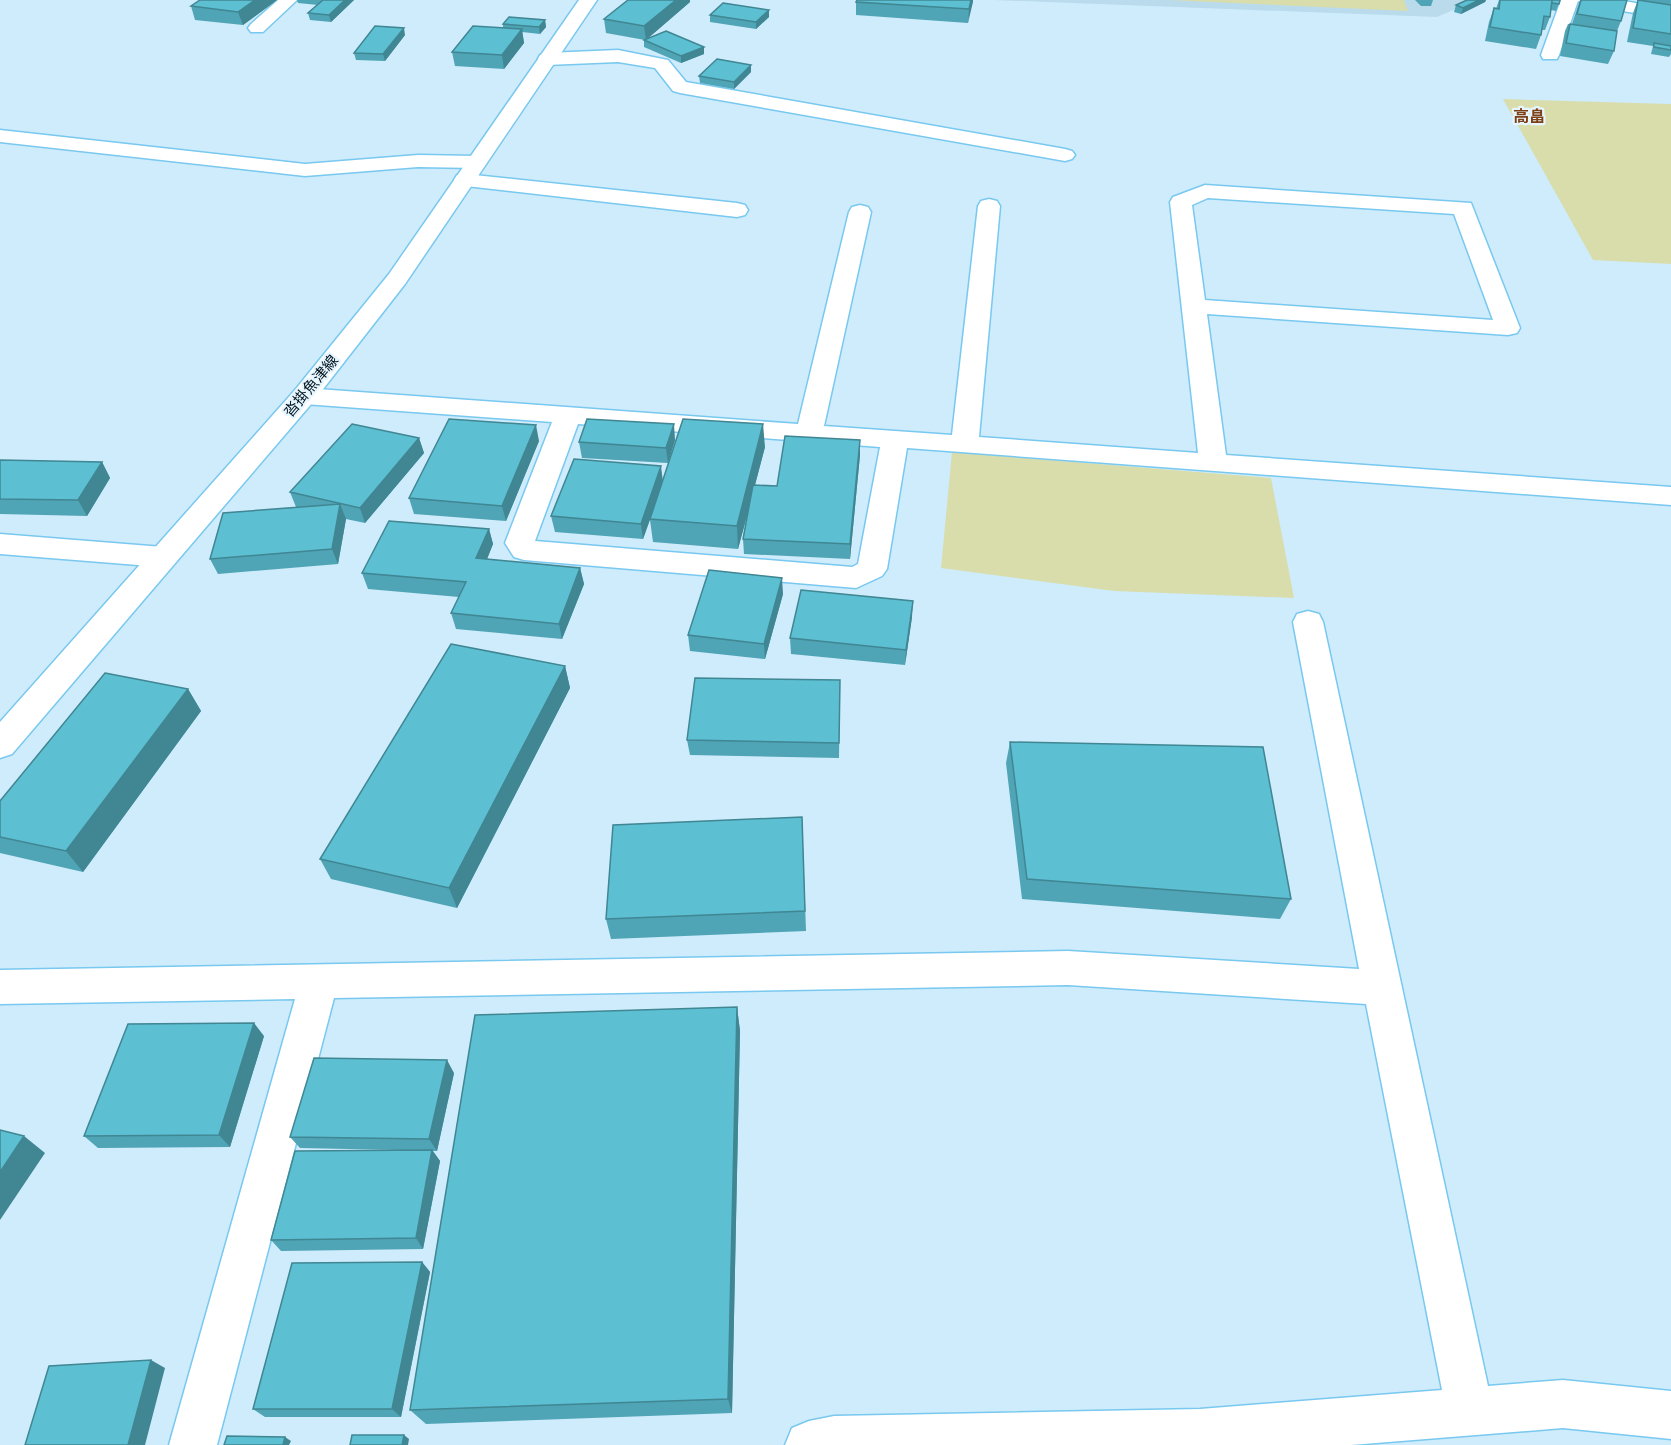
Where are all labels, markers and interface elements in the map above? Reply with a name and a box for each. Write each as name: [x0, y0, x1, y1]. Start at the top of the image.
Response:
district label: 高畠: [1513, 106, 1545, 126]
street label: 沓掛魚津線: [279, 351, 342, 421]

